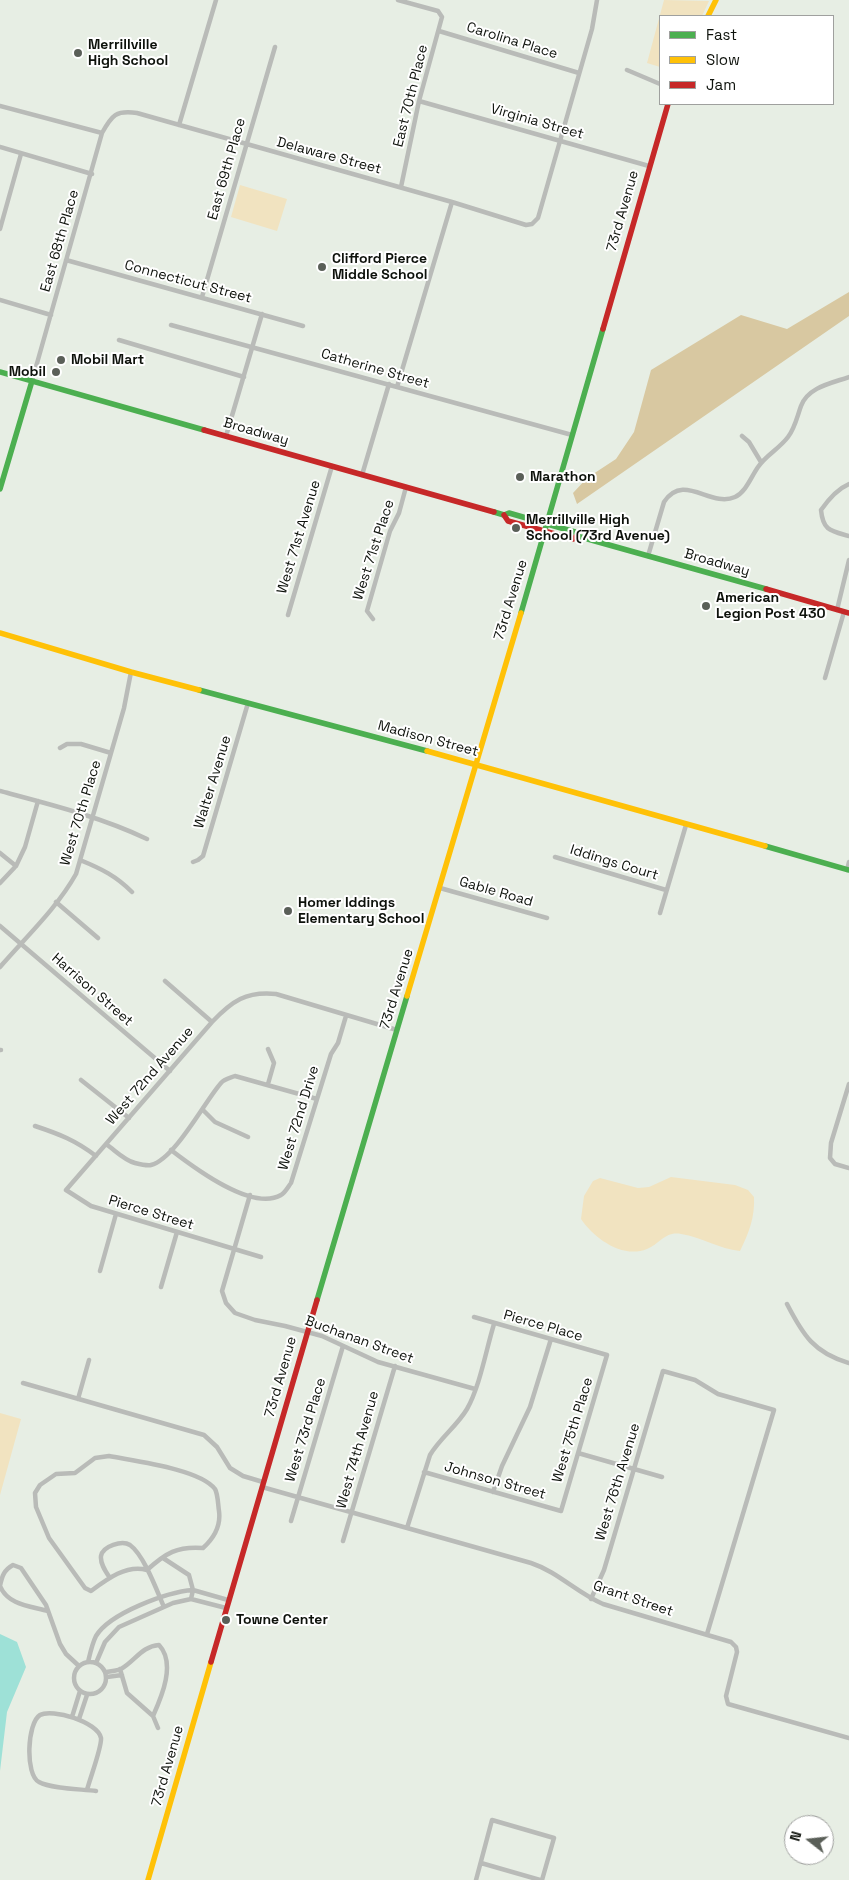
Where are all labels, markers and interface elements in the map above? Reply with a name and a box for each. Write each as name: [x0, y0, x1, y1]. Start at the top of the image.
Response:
legend: [659, 15, 834, 105]
street label: Carolina Place: [465, 19, 559, 63]
text: Fast: [706, 25, 737, 44]
place label: Merrillville High School: [88, 37, 168, 70]
street label: East 70th Place: [390, 43, 432, 149]
marker: Merrillville High School: [72, 47, 84, 59]
text: Slow: [706, 50, 740, 69]
text: Jam: [706, 75, 736, 94]
street label: Virginia Street: [489, 101, 585, 143]
street label: East 69th Place: [204, 116, 250, 222]
street label: Delaware Street: [275, 134, 383, 178]
street label: 73rd Avenue: [603, 169, 643, 253]
street label: East 68th Place: [37, 188, 83, 294]
place label: Clifford Pierce Middle School: [332, 251, 427, 284]
street label: Connecticut Street: [123, 257, 253, 307]
marker: Clifford Pierce Middle School: [316, 261, 328, 273]
street label: Catherine Street: [319, 346, 431, 392]
place label: Mobil Mart: [71, 352, 144, 368]
marker: Mobil Mart: [55, 354, 67, 366]
place label: Mobil: [9, 364, 46, 380]
marker: Mobil: [50, 366, 62, 378]
street label: Broadway: [221, 415, 291, 449]
place label: Marathon: [530, 469, 596, 485]
marker: Marathon: [514, 471, 526, 483]
street label: West 71st Avenue: [274, 478, 324, 596]
street label: West 71st Place: [350, 498, 398, 602]
place label: Merrillville High School (73rd Avenue): [526, 512, 670, 544]
marker: Merrillville High School (73rd Avenue): [510, 522, 522, 534]
street label: Broadway: [682, 546, 752, 580]
street label: 73rd Avenue: [491, 558, 531, 642]
place label: American Legion Post 430: [716, 590, 826, 622]
marker: American Legion Post 430: [700, 600, 712, 612]
street label: Madison Street: [376, 718, 480, 760]
street label: Walter Avenue: [191, 733, 235, 831]
street label: West 70th Place: [57, 758, 105, 868]
street label: Iddings Court: [568, 842, 660, 884]
street label: Gable Road: [457, 873, 535, 911]
place label: Homer Iddings Elementary School: [298, 895, 424, 928]
marker: Homer Iddings Elementary School: [282, 905, 294, 917]
street label: 73rd Avenue: [377, 947, 417, 1031]
street label: Harrison Street: [48, 950, 136, 1030]
street label: West 72nd Avenue: [103, 1024, 197, 1128]
street label: West 72nd Drive: [275, 1064, 323, 1172]
street label: Pierce Street: [106, 1192, 196, 1234]
street label: Pierce Place: [501, 1307, 585, 1345]
street label: Buchanan Street: [302, 1313, 416, 1367]
street label: 73rd Avenue: [261, 1335, 301, 1419]
street label: West 75th Place: [549, 1375, 597, 1485]
street label: West 73rd Place: [282, 1376, 330, 1484]
street label: West 74th Avenue: [333, 1389, 383, 1511]
street label: West 76th Avenue: [592, 1421, 644, 1543]
street label: Johnson Street: [442, 1458, 548, 1504]
street label: Grant Street: [591, 1577, 675, 1621]
place label: Towne Center: [236, 1612, 328, 1628]
marker: Towne Center: [220, 1614, 232, 1626]
street label: 73rd Avenue: [148, 1724, 188, 1808]
north arrow: [784, 1815, 834, 1865]
text: N: [786, 1829, 805, 1843]

